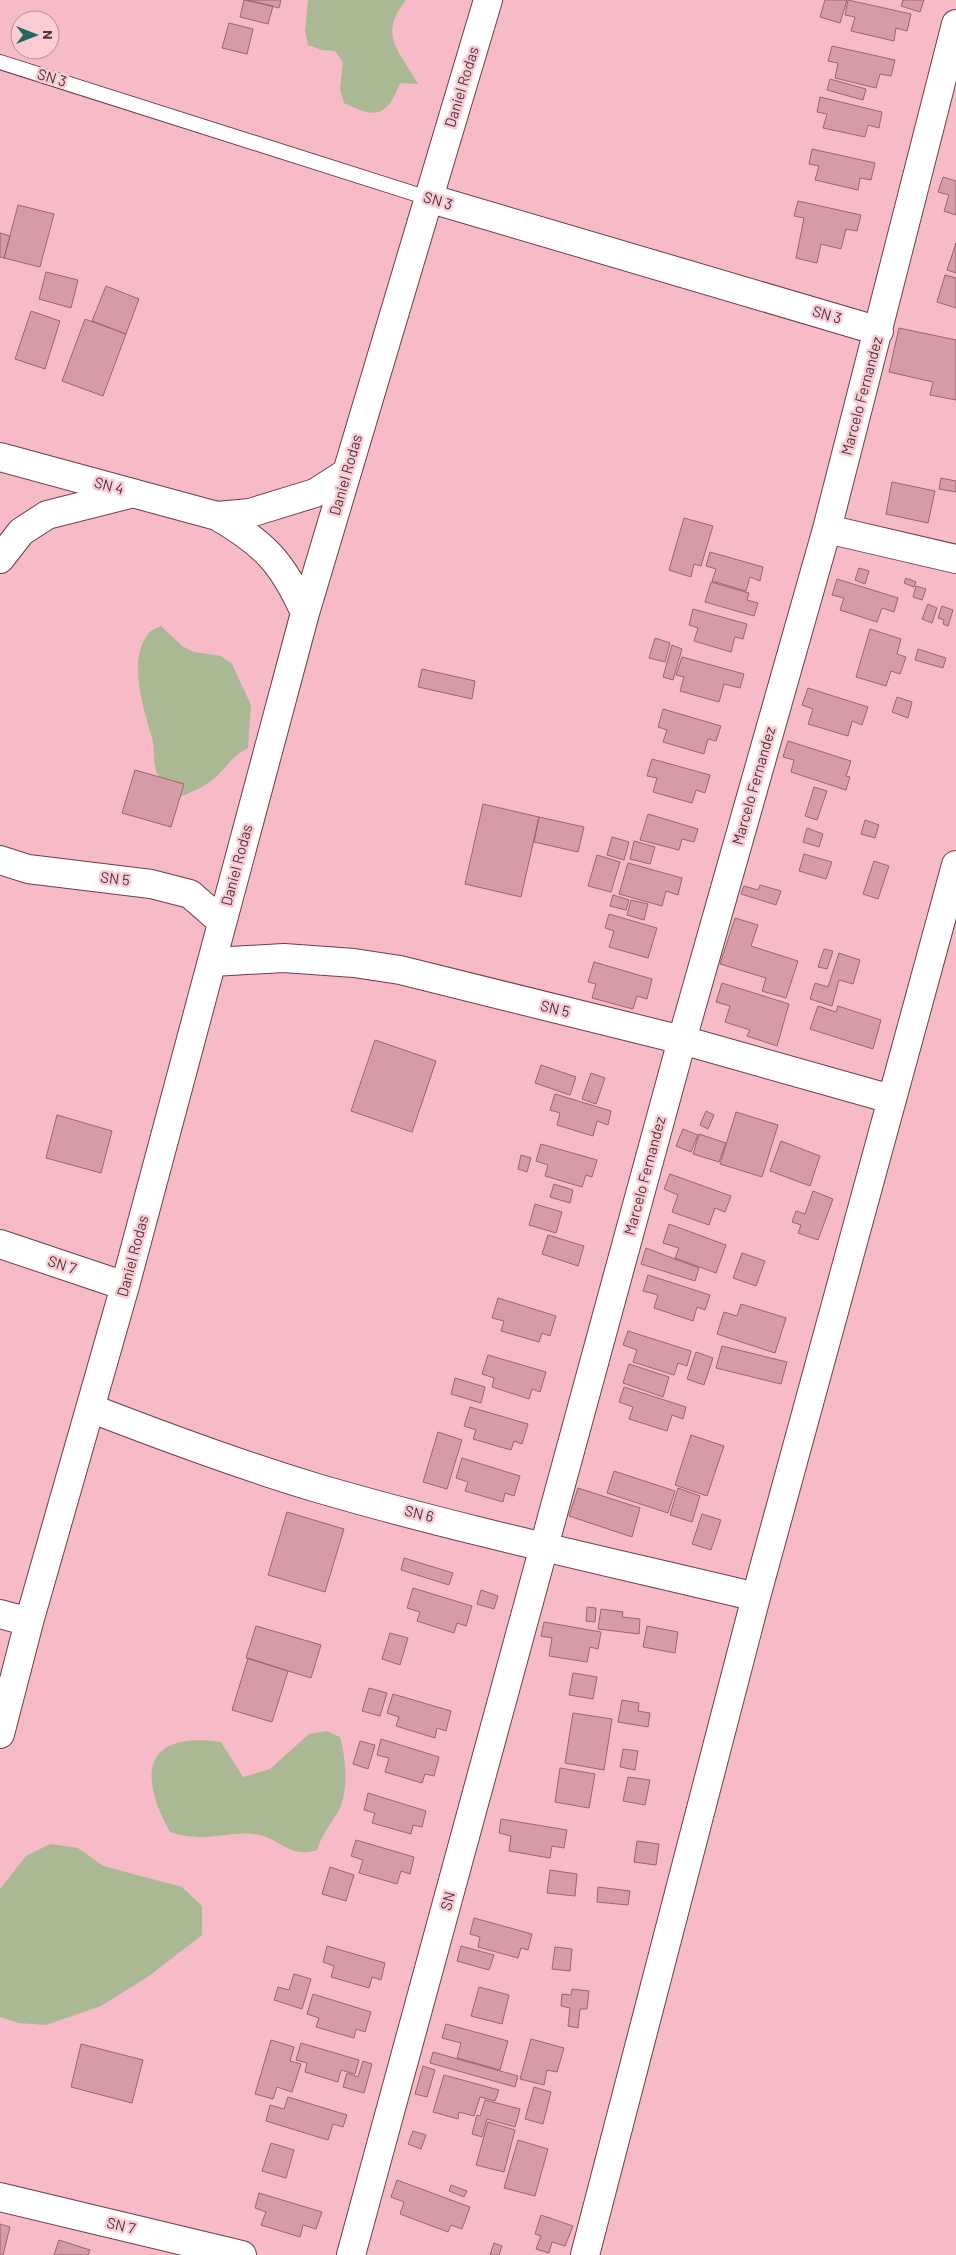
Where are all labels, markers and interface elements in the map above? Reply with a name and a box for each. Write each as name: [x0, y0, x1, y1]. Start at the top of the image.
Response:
north arrow: [10, 10, 60, 60]
text: N: [40, 30, 57, 40]
street label: Daniel Rodas: [440, 44, 482, 129]
street label: SN 3: [35, 64, 69, 90]
street label: SN 3: [421, 187, 455, 213]
street label: SN 3: [811, 301, 844, 327]
street label: Marcelo Fernandez: [837, 334, 886, 457]
street label: Daniel Rodas: [325, 432, 365, 517]
street label: SN 4: [92, 472, 126, 498]
street label: Marcelo Fernandez: [728, 724, 779, 847]
street label: Daniel Rodas: [217, 822, 256, 907]
street label: SN 5: [99, 867, 131, 889]
street label: SN 5: [539, 996, 572, 1020]
street label: Marcelo Fernandez: [620, 1114, 669, 1237]
street label: Daniel Rodas: [113, 1213, 152, 1298]
street label: SN 7: [46, 1251, 79, 1277]
street label: SN 6: [403, 1501, 436, 1525]
street label: SN: [436, 1889, 458, 1912]
street label: SN 7: [105, 2213, 137, 2237]

